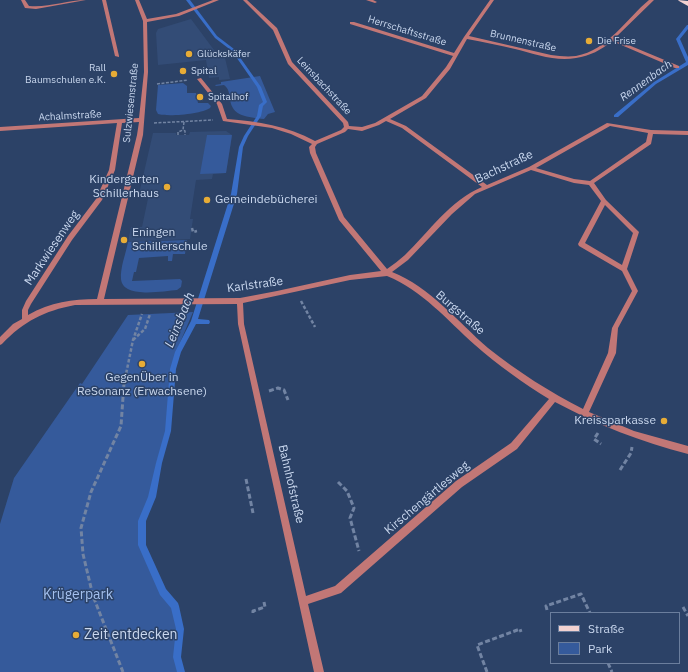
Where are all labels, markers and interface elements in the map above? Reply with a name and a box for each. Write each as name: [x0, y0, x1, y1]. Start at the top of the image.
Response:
street label: Herrschaftsstraße: [366, 13, 448, 49]
street label: Brunnenstraße: [489, 28, 557, 54]
place label: Die Frise: [597, 35, 636, 47]
marker: Die Frise: [584, 36, 594, 46]
place label: Glückskäfer: [197, 48, 250, 60]
marker: Glückskäfer: [184, 49, 194, 59]
street label: Leinsbachstraße: [294, 55, 354, 117]
water label: Rennenbach: [618, 58, 674, 104]
place label: Rall Baumschulen e.K.: [25, 62, 106, 86]
street label: Sulzwiesenstraße: [121, 63, 141, 143]
place label: Spital: [191, 65, 217, 77]
marker: Spital: [178, 66, 188, 76]
marker: Rall Baumschulen e.K.: [109, 69, 119, 79]
place label: Spitalhof: [208, 91, 248, 103]
marker: Spitalhof: [195, 92, 205, 102]
street label: Achalmstraße: [38, 108, 102, 124]
street label: Bachstraße: [473, 147, 535, 187]
place label: Kindergarten Schillerhaus: [89, 173, 159, 201]
marker: Kindergarten Schillerhaus: [162, 182, 172, 192]
place label: Gemeindebücherei: [215, 193, 318, 207]
marker: Gemeindebücherei: [202, 195, 212, 205]
street label: Markwiesenweg: [22, 208, 82, 288]
place label: Eningen Schillerschule: [132, 226, 208, 254]
marker: Eningen Schillerschule: [119, 235, 129, 245]
street label: Karlstraße: [226, 274, 284, 296]
street label: Burgstraße: [433, 288, 487, 338]
water label: Leinsbach: [162, 290, 198, 350]
marker: GegenÜber in ReSonanz (Erwachsene): [137, 359, 147, 369]
place label: GegenÜber in ReSonanz (Erwachsene): [77, 371, 207, 399]
place label: Kreissparkasse: [574, 414, 656, 428]
marker: Kreissparkasse: [659, 416, 669, 426]
street label: Bahnhofstraße: [275, 443, 307, 525]
street label: Kirschengärtlesweg: [382, 458, 472, 538]
park label: Krügerpark: [43, 587, 113, 603]
legend: [550, 612, 680, 664]
text: Straße: [588, 621, 624, 636]
place label: Zeit entdecken: [84, 627, 178, 643]
marker: Zeit entdecken: [71, 630, 81, 640]
text: Park: [588, 641, 612, 656]

